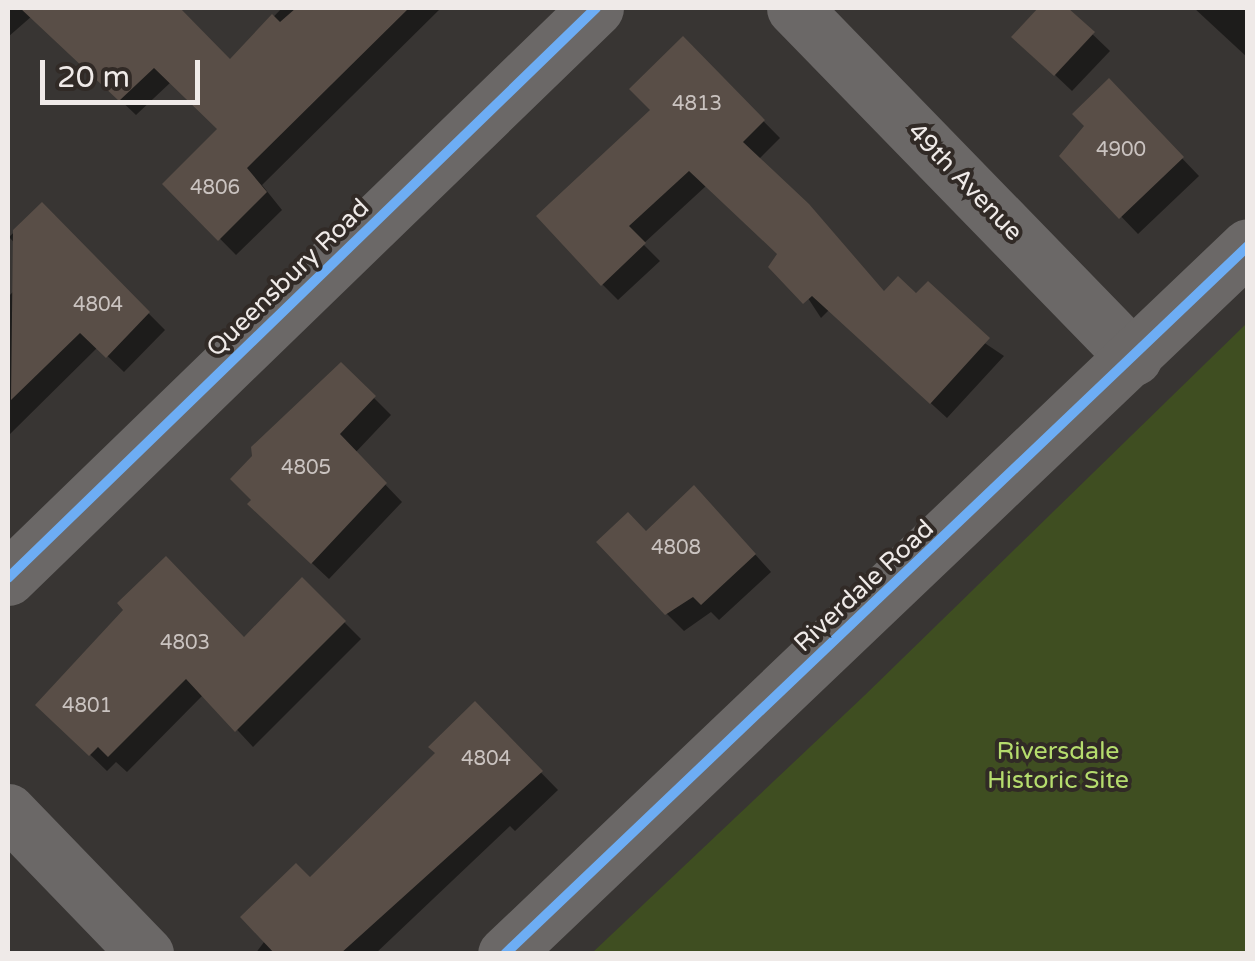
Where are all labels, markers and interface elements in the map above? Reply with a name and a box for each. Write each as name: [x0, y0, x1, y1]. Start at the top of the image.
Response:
scale bar: [45, 40, 205, 102]
text: 20 m: [57, 59, 130, 96]
house number: 4813: [672, 92, 722, 116]
street label: 49th Avenue: [901, 117, 1029, 247]
house number: 4900: [1096, 138, 1146, 162]
house number: 4806: [190, 176, 240, 200]
street label: Queensbury Road: [201, 193, 375, 363]
house number: 4804: [73, 293, 123, 317]
house number: 4805: [281, 456, 331, 480]
street label: Riverdale Road: [788, 514, 940, 658]
house number: 4808: [651, 536, 701, 560]
house number: 4803: [160, 631, 210, 655]
house number: 4801: [62, 694, 112, 718]
park label: Riversdale Historic Site: [987, 737, 1129, 796]
house number: 4804: [461, 747, 511, 771]

